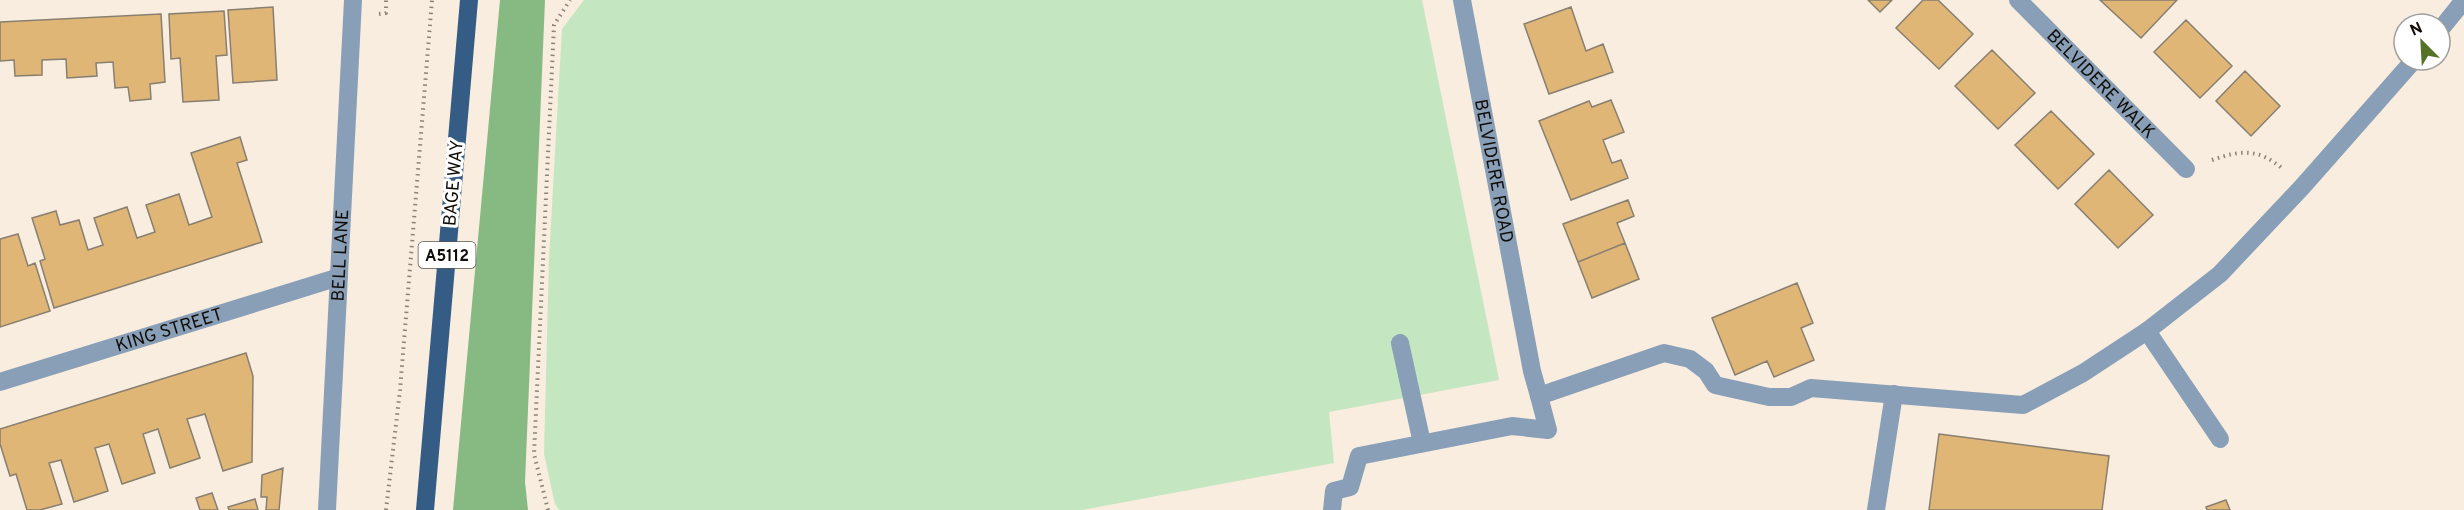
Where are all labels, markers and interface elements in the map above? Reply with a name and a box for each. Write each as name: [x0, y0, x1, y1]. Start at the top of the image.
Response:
north arrow: [2392, 12, 2452, 72]
text: N: [2407, 19, 2426, 42]
street label: BELVIDERE WALK: [2041, 25, 2160, 144]
street label: BELVIDERE ROAD: [1468, 97, 1518, 245]
street label: BAGE WAY: [439, 139, 470, 227]
street label: BELL LANE: [328, 209, 355, 302]
road number: A5112: [418, 242, 476, 268]
street label: KING STREET: [113, 304, 226, 358]

